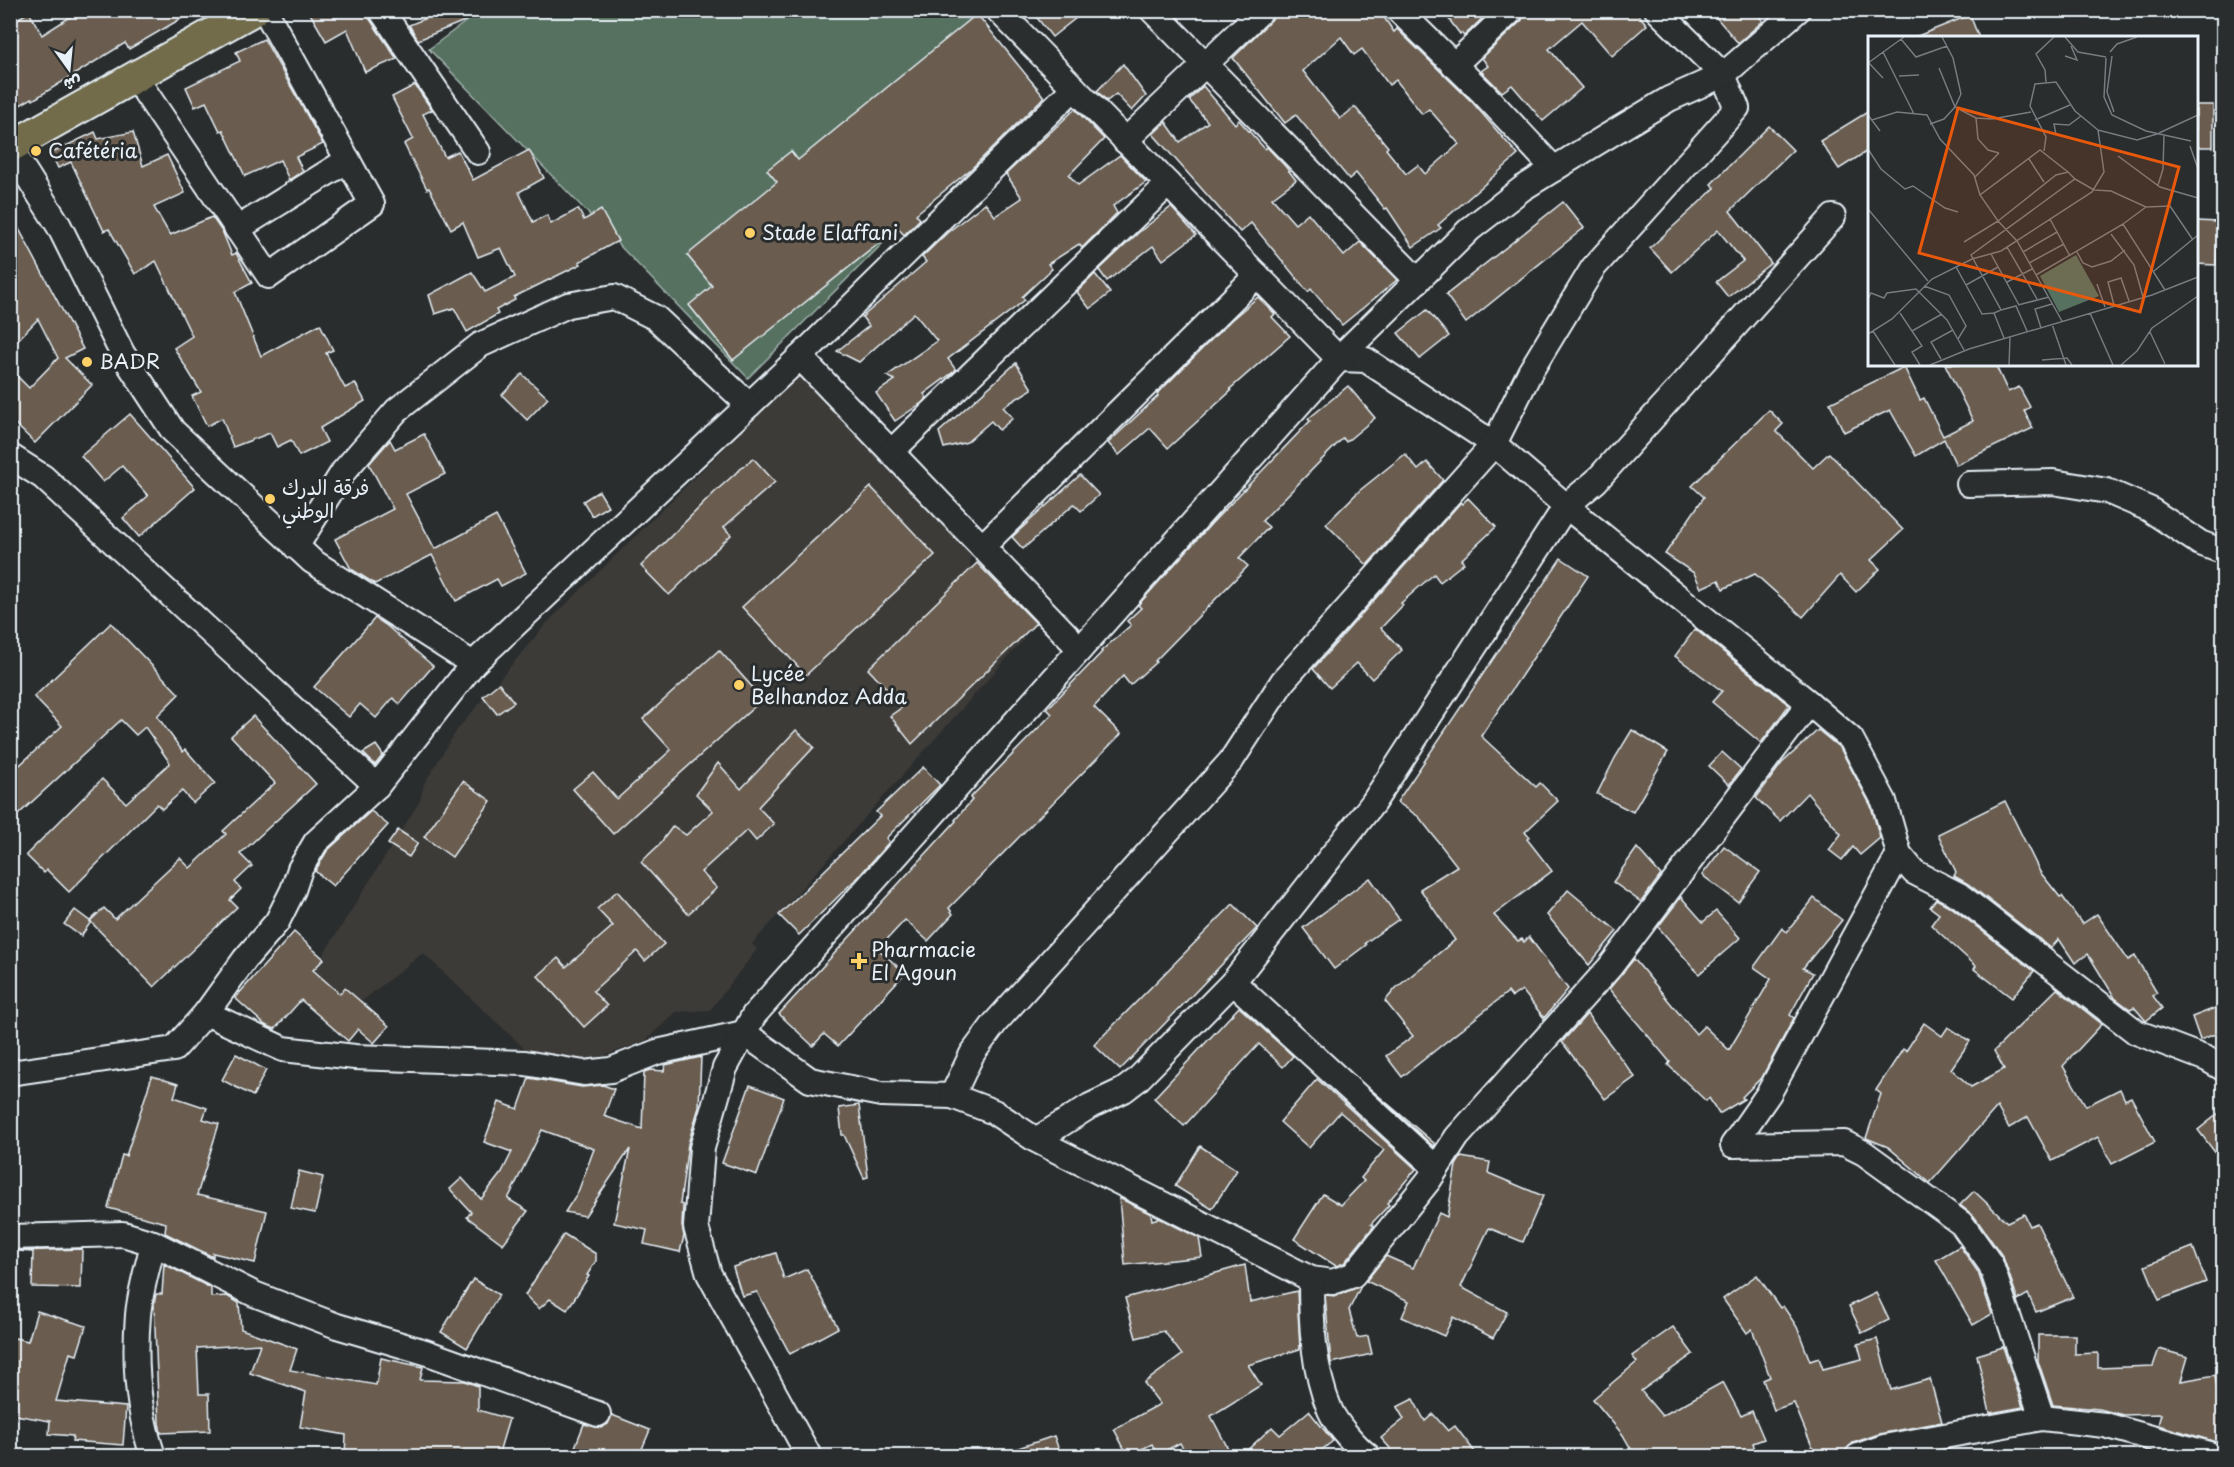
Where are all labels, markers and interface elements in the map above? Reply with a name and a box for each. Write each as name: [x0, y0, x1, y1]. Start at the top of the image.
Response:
inset map: [1868, 36, 2198, 366]
north arrow: [39, 39, 99, 99]
text: ش: [62, 71, 85, 98]
place label: Cafétéria: [48, 135, 138, 165]
marker: Cafétéria: [29, 144, 43, 158]
place label: Stade Elaffani: [762, 217, 898, 247]
marker: Stade Elaffani: [743, 226, 757, 240]
place label: BADR: [99, 346, 160, 376]
marker: BADR: [80, 355, 94, 369]
place label: فرقة الدرك الوطني: [282, 472, 369, 529]
marker: فرقة الدرك الوطني: [263, 492, 277, 506]
place label: Lycée Belhandoz Adda: [751, 658, 907, 711]
marker: Lycée Belhandoz Adda: [732, 678, 746, 692]
place label: Pharmacie El Agoun: [871, 934, 976, 987]
marker: Pharmacie El Agoun: [852, 954, 866, 968]

